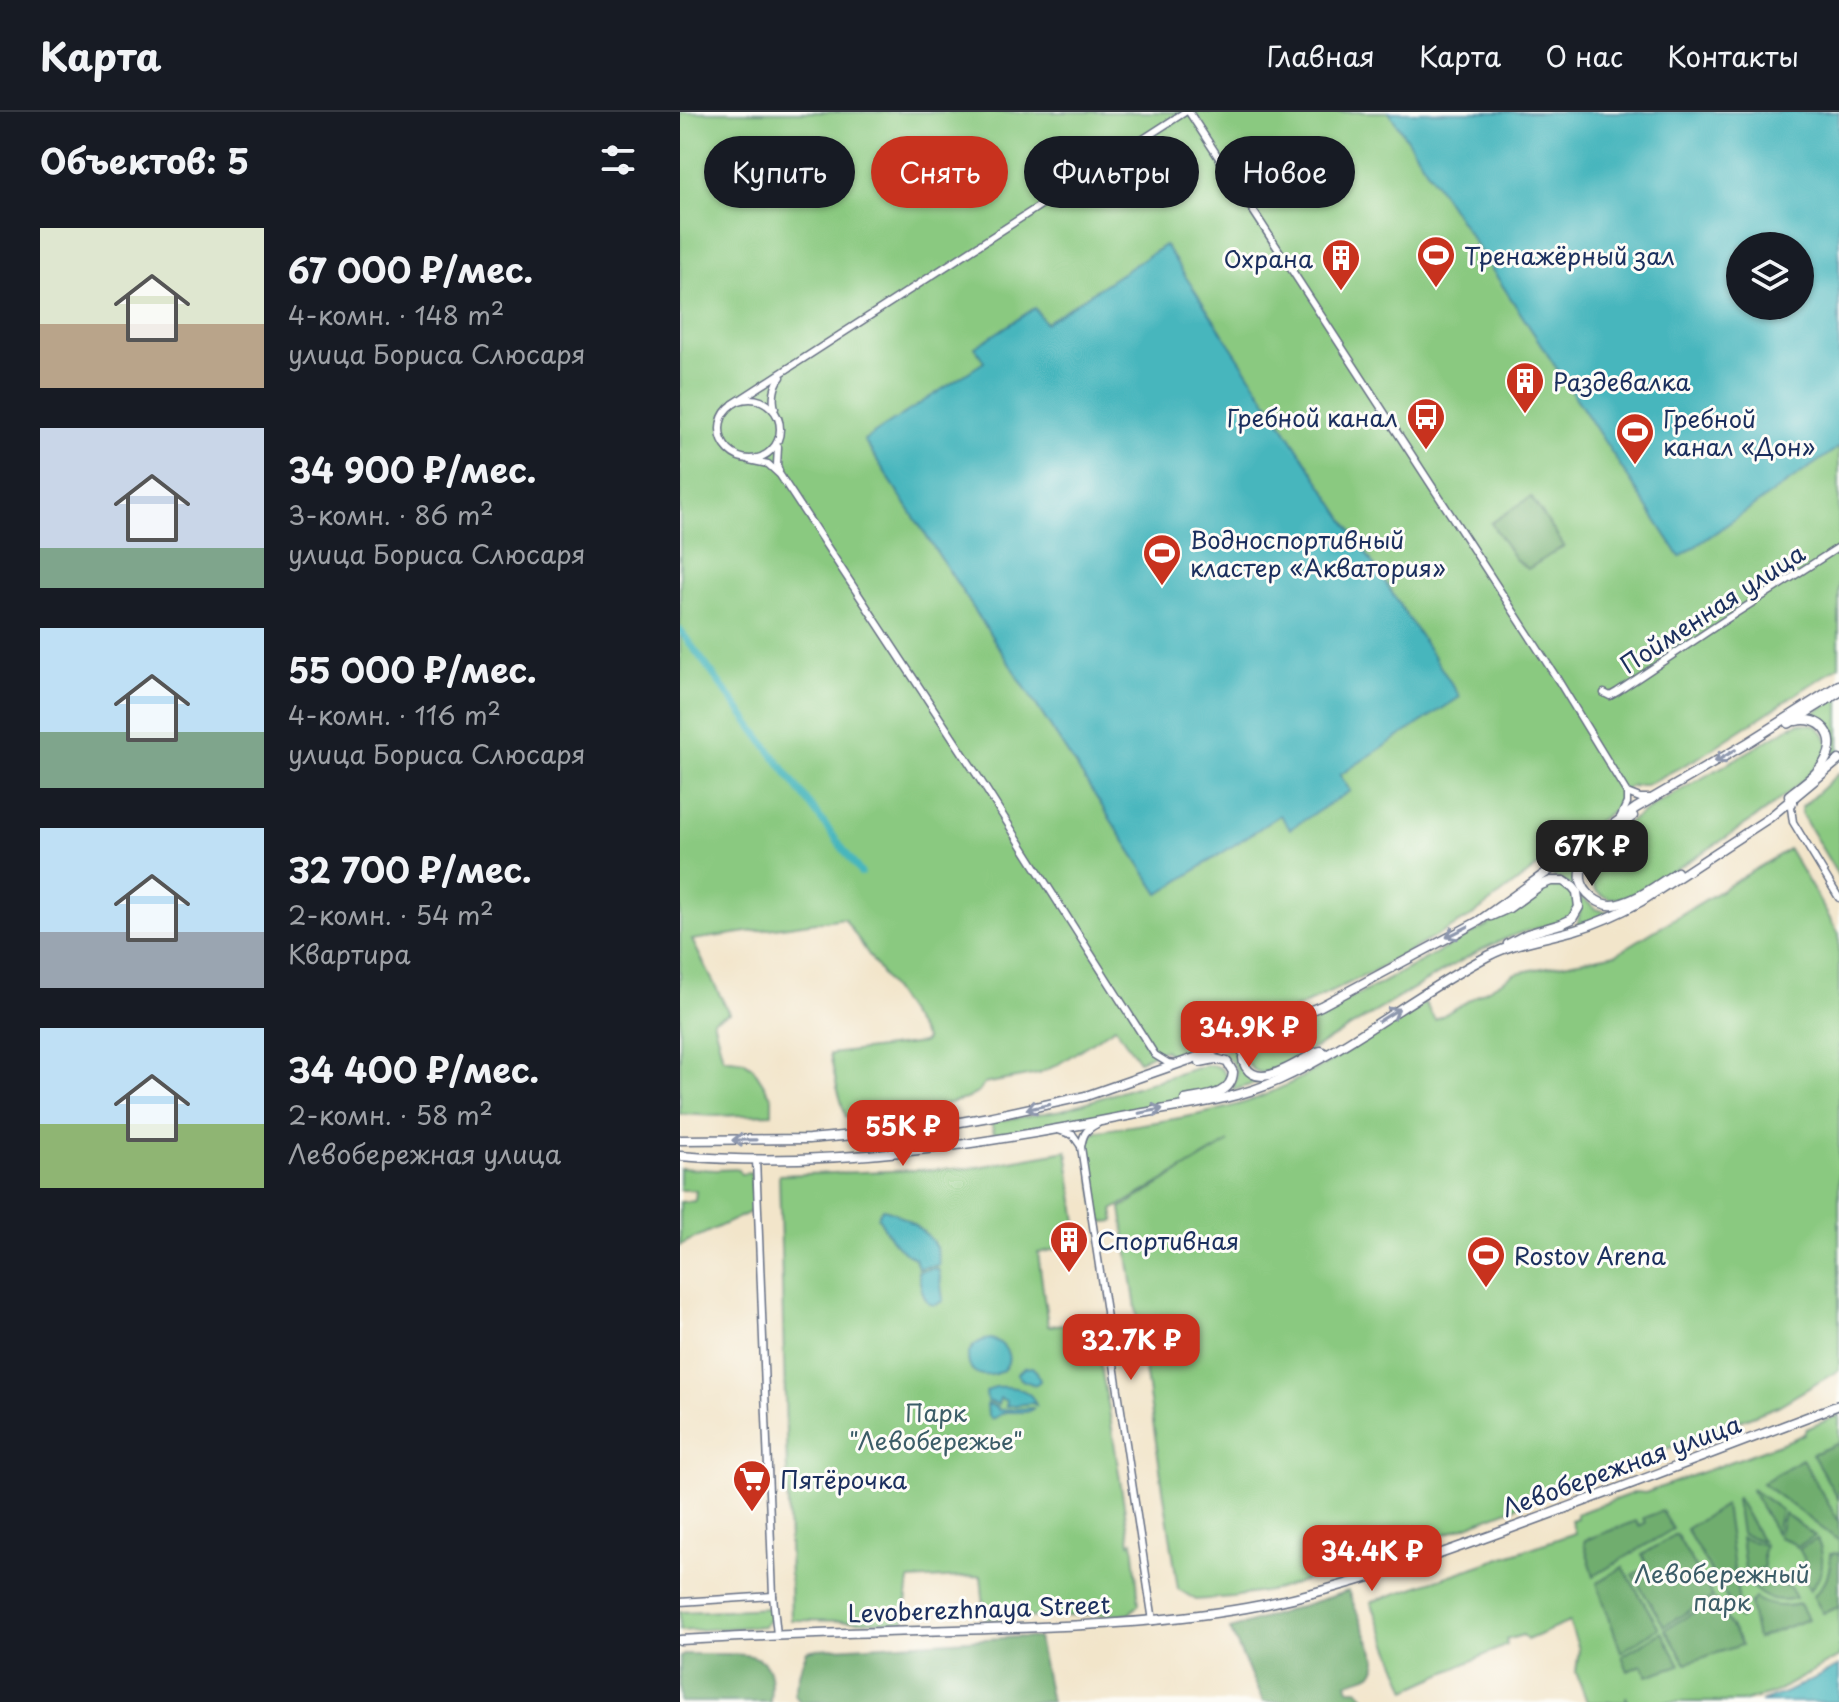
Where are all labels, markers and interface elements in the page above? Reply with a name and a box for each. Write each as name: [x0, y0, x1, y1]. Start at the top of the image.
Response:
text: Карта: [40, 27, 162, 84]
text: Главная: [1267, 34, 1375, 77]
text: Карта: [1419, 34, 1501, 77]
text: О нас: [1545, 34, 1623, 77]
text: Контакты: [1667, 34, 1799, 77]
text: Объектов: 5: [40, 134, 249, 186]
chip: Купить: [704, 136, 855, 208]
chip: Снять: [871, 136, 1008, 208]
chip: Фильтры: [1024, 136, 1199, 208]
chip: Новое: [1215, 136, 1355, 208]
icon: filters: [596, 138, 640, 182]
map controls: [1726, 232, 1814, 320]
button: layers: [1726, 232, 1814, 320]
sports icon: Тренажёрный зал: [1415, 234, 1457, 289]
building icon: Охрана: [1320, 237, 1362, 292]
place label: Тренажёрный зал: [1464, 237, 1675, 273]
place label: Охрана: [1224, 240, 1313, 276]
text: 67 000 ₽/мес.: [288, 243, 533, 295]
icon: home: [104, 260, 200, 356]
text: 4-комн. · 148 m²: [288, 295, 504, 334]
text: улица Бориса Слюсаря: [288, 334, 586, 373]
building icon: Раздевалка: [1504, 360, 1546, 415]
place label: Раздевалка: [1553, 363, 1690, 399]
bus stop icon: Гребной канал: [1405, 396, 1447, 451]
place label: Гребной канал: [1227, 399, 1398, 435]
place label: Гребной канал «Дон»: [1663, 400, 1815, 464]
sports icon: Гребной канал «Дон»: [1614, 411, 1656, 466]
text: 34 900 ₽/мес.: [288, 443, 536, 495]
icon: home: [104, 460, 200, 556]
text: 3-комн. · 86 m²: [288, 495, 494, 534]
place label: Водноспортивный кластер «Акватория»: [1190, 521, 1446, 585]
sports icon: Водноспортивный кластер «Акватория»: [1141, 532, 1183, 587]
text: улица Бориса Слюсаря: [288, 534, 586, 573]
street label: Пойменная улица: [1613, 535, 1811, 681]
text: 55 000 ₽/мес.: [288, 643, 537, 695]
icon: home: [104, 660, 200, 756]
text: 4-комн. · 116 m²: [288, 695, 501, 734]
text: улица Бориса Слюсаря: [288, 734, 586, 773]
one-way arrow: [1714, 748, 1737, 764]
pin: 67K ₽: [1536, 820, 1648, 888]
text: 67K ₽: [1554, 826, 1630, 865]
text: 32 700 ₽/мес.: [288, 843, 532, 895]
icon: home: [104, 860, 200, 956]
text: 2-комн. · 54 m²: [288, 895, 494, 934]
one-way arrow: [1446, 925, 1470, 940]
text: Квартира: [288, 934, 411, 973]
pin: 34.9K ₽: [1175, 1001, 1323, 1069]
one-way arrow: [1377, 1006, 1400, 1022]
text: 34.9K ₽: [1199, 1007, 1299, 1046]
text: 34 400 ₽/мес.: [288, 1043, 539, 1095]
icon: home: [104, 1060, 200, 1156]
text: 2-комн. · 58 m²: [288, 1095, 493, 1134]
pin: 55K ₽: [847, 1100, 959, 1168]
one-way arrow: [1026, 1100, 1051, 1115]
one-way arrow: [1138, 1103, 1164, 1118]
text: 55K ₽: [865, 1106, 941, 1145]
one-way arrow: [731, 1132, 758, 1148]
text: Левобережная улица: [288, 1134, 561, 1173]
building icon: Спортивная: [1048, 1219, 1090, 1274]
place label: Спортивная: [1097, 1222, 1239, 1258]
sports icon: Rostov Arena: [1465, 1234, 1507, 1289]
place label: Rostov Arena: [1514, 1237, 1666, 1273]
pin: 32.7K ₽: [1057, 1314, 1205, 1382]
text: 32.7K ₽: [1081, 1320, 1181, 1359]
park label: Парк "Левобережье": [849, 1394, 1023, 1458]
street label: Левобережная улица: [1496, 1405, 1746, 1525]
supermarket icon: Пятёрочка: [731, 1458, 773, 1513]
place label: Пятёрочка: [780, 1461, 907, 1497]
pin: 34.4K ₽: [1298, 1525, 1446, 1593]
text: 34.4K ₽: [1321, 1531, 1423, 1570]
park label: Левобережный парк: [1634, 1555, 1810, 1619]
street label: Levoberezhnaya Street: [847, 1585, 1111, 1631]

